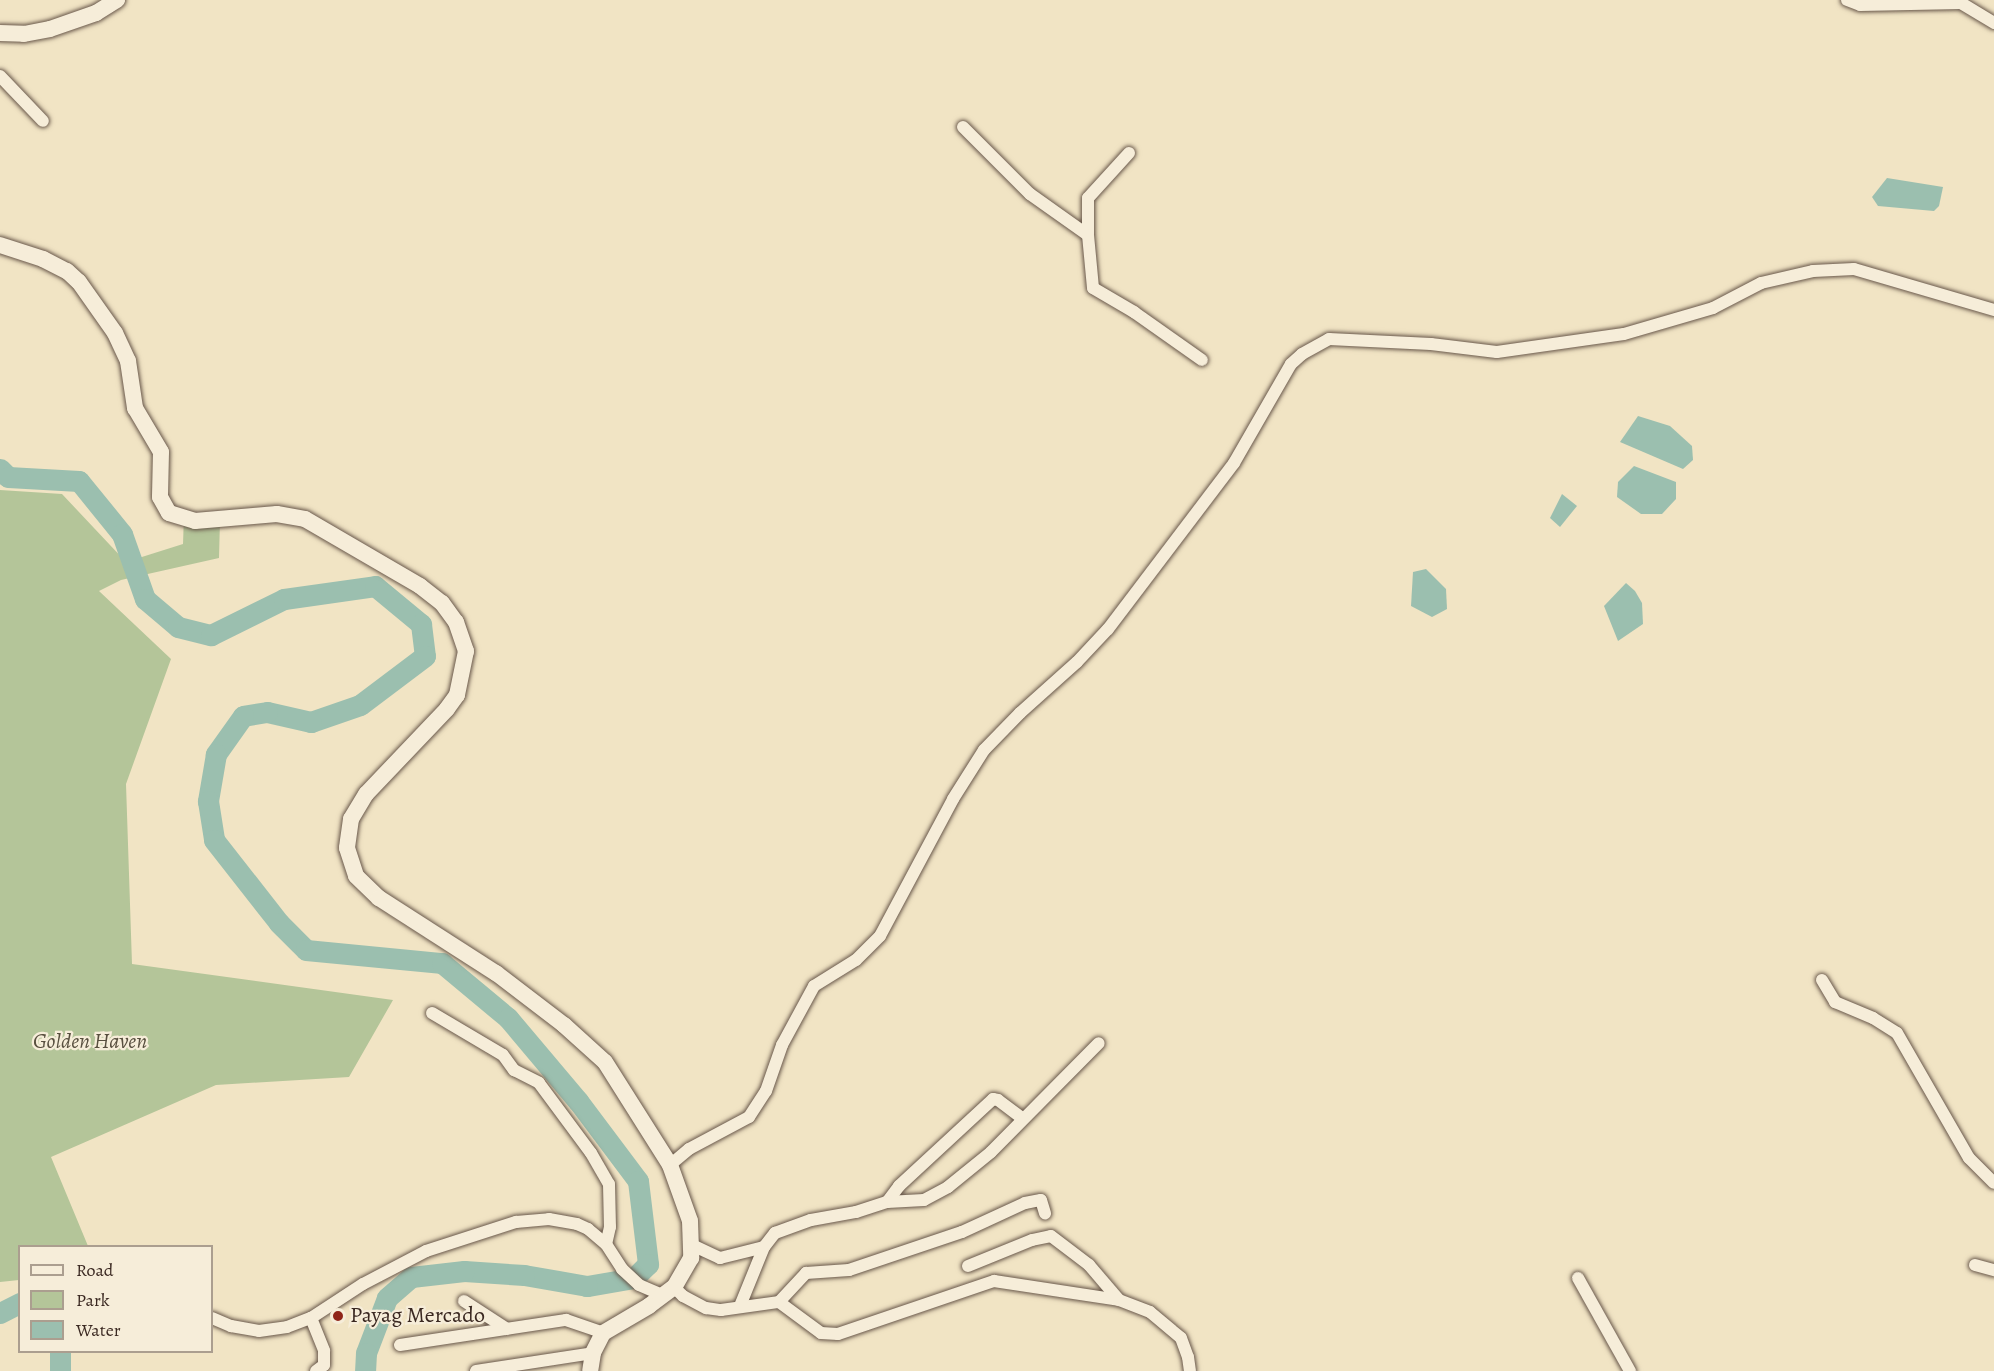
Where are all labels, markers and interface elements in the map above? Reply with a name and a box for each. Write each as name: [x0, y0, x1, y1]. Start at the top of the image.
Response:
park label: Golden Haven: [33, 1029, 147, 1055]
legend: [18, 1245, 213, 1353]
text: Road: [76, 1258, 113, 1282]
text: Park: [76, 1288, 110, 1312]
place label: Payag Mercado: [350, 1303, 485, 1329]
marker: Payag Mercado: [331, 1309, 345, 1323]
text: Water: [76, 1318, 121, 1342]

